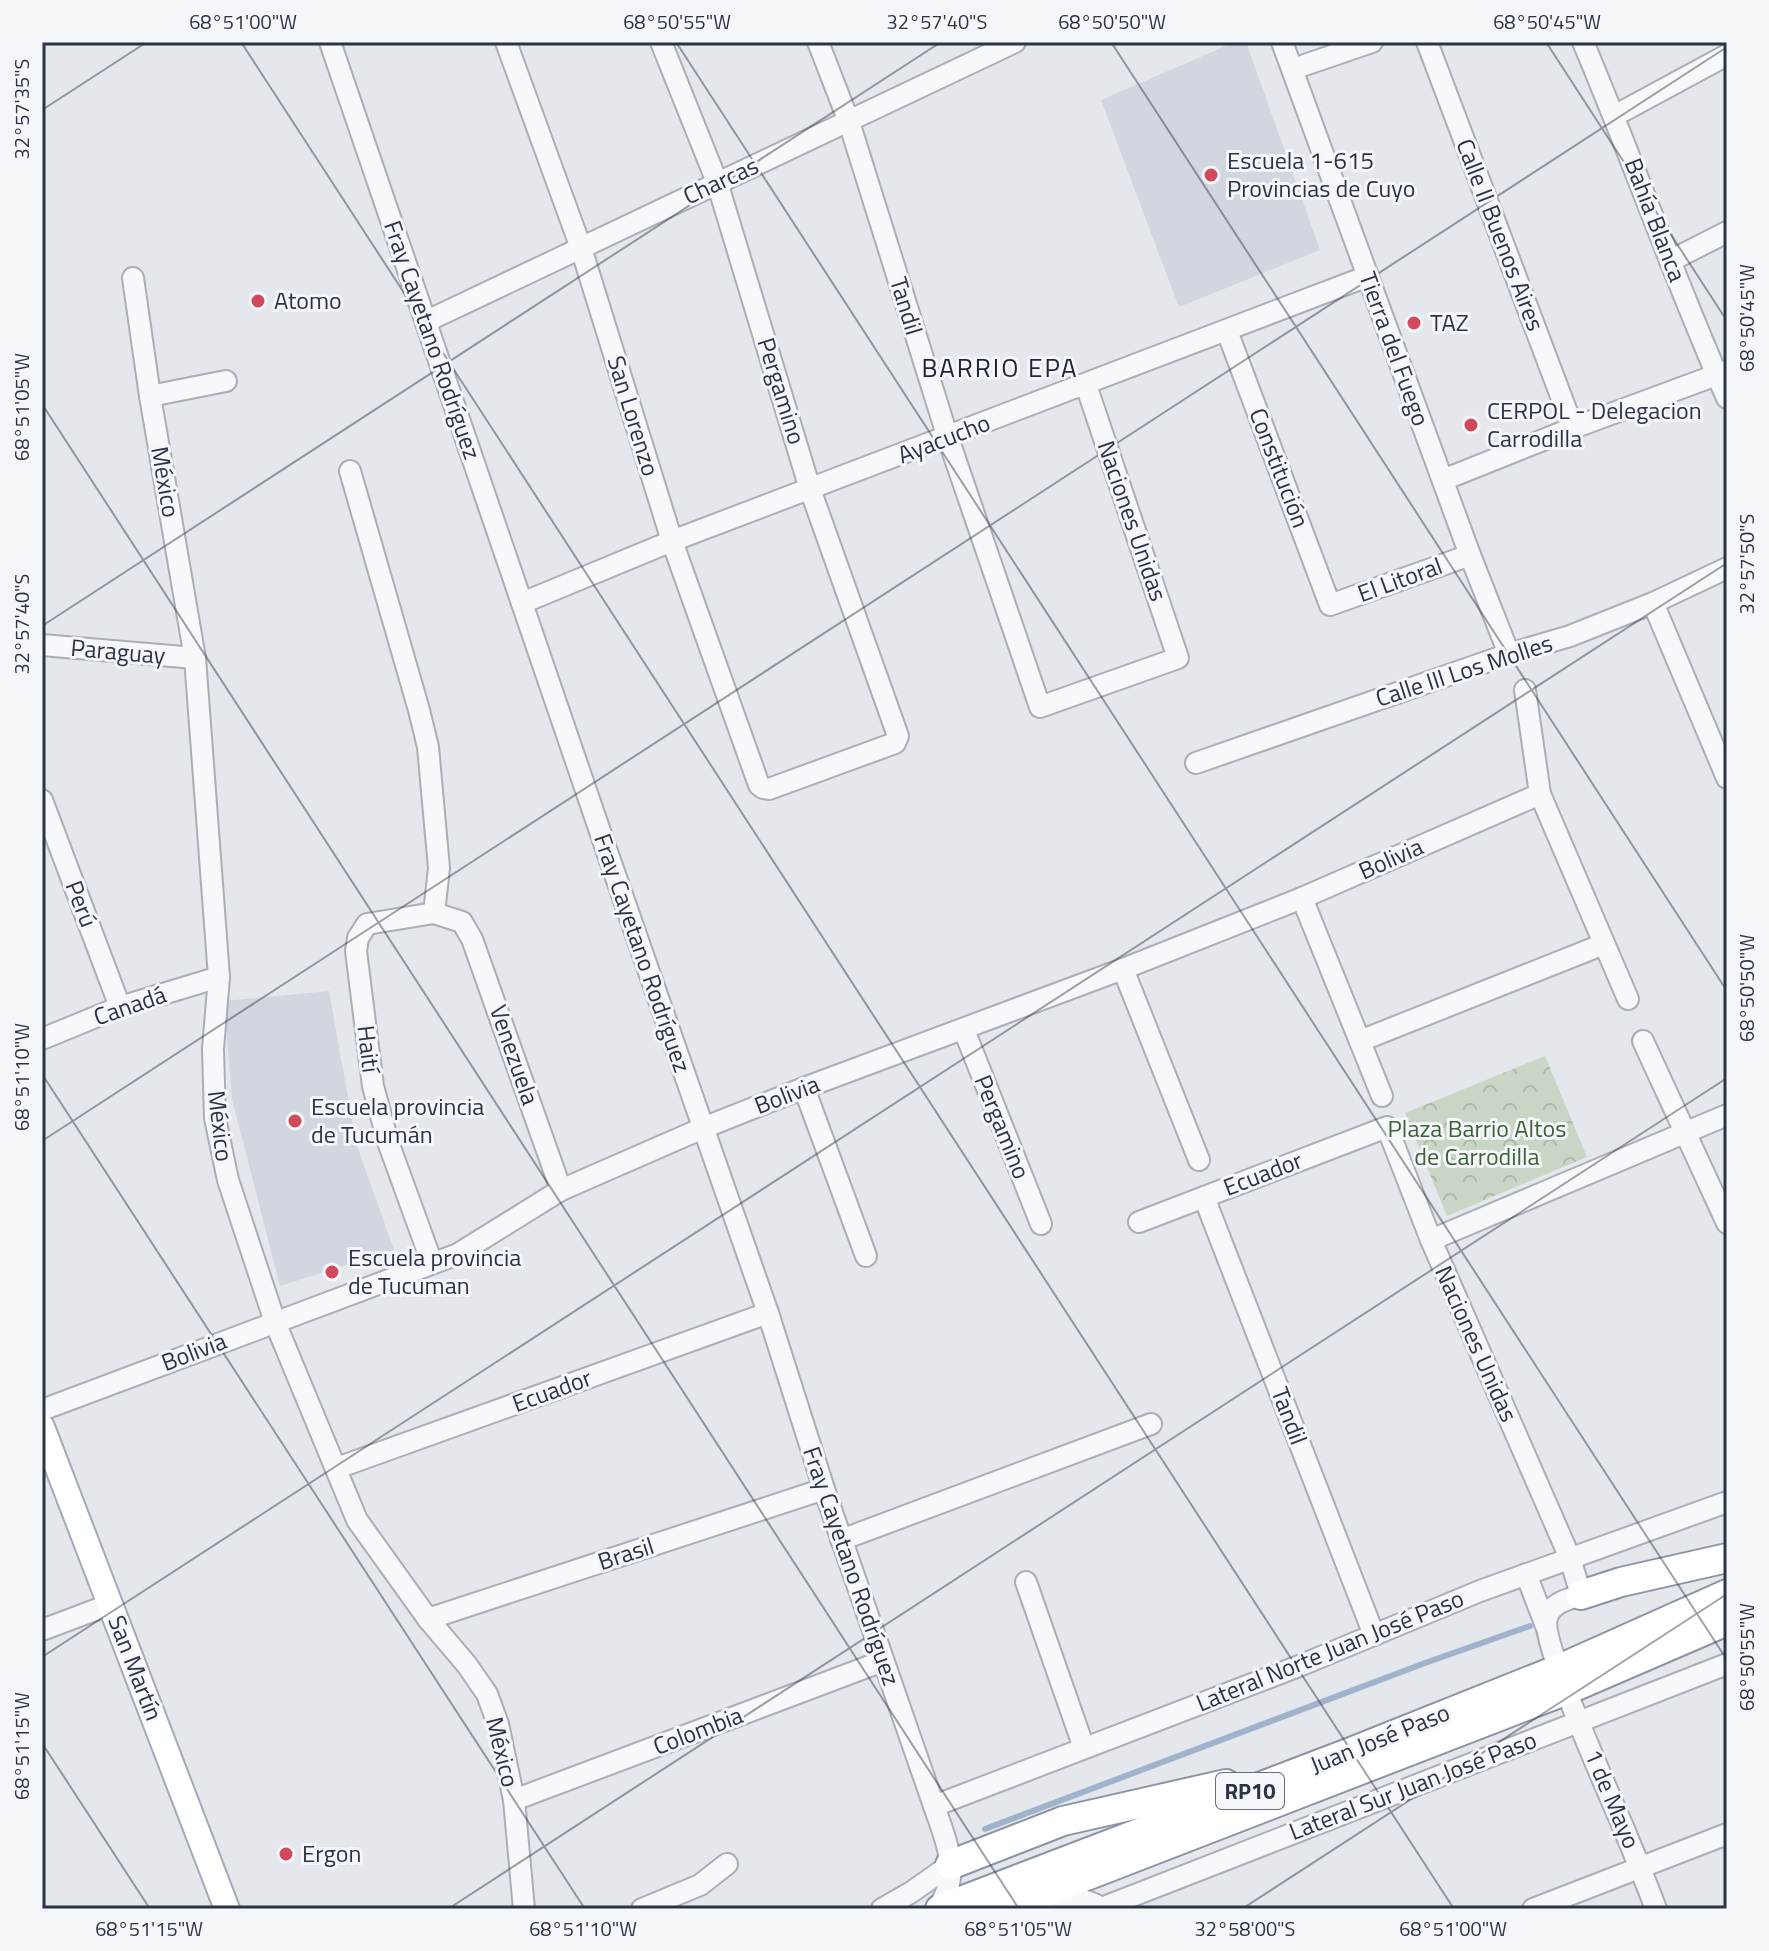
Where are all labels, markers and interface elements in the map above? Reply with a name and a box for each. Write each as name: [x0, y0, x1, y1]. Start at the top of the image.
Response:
text: 68°51'00"W: [189, 6, 297, 37]
text: 68°50'55"W: [623, 6, 731, 37]
text: 32°57'40"S: [887, 6, 987, 37]
text: 68°50'50"W: [1058, 6, 1166, 37]
text: 68°50'45"W: [1493, 6, 1601, 37]
text: 32°57'35"S: [6, 59, 37, 159]
street label: Calle II Buenos Aires: [1448, 133, 1554, 336]
place label: Escuela 1-615 Provincias de Cuyo: [1227, 142, 1415, 206]
street label: Charcas: [677, 147, 764, 213]
street label: Bahía Blanca: [1616, 153, 1696, 287]
marker: Escuela 1-615 Provincias de Cuyo: [1202, 166, 1220, 184]
street label: Fray Cayetano Rodríguez: [375, 215, 491, 464]
text: 68°50'45"W: [1731, 264, 1762, 372]
street label: Tierra del Fuego: [1350, 267, 1439, 431]
street label: Tandil: [881, 272, 933, 339]
place label: Atomo: [274, 282, 342, 318]
marker: Atomo: [249, 292, 267, 310]
place label: TAZ: [1430, 304, 1469, 340]
marker: TAZ: [1405, 314, 1423, 332]
street label: Pergamino: [749, 333, 815, 448]
district label: BARRIO EPA: [921, 348, 1079, 387]
street label: San Lorenzo: [599, 351, 669, 480]
text: 68°51'05"W: [6, 353, 37, 461]
place label: CERPOL - Delegacion Carrodilla: [1487, 392, 1702, 456]
street label: Constitución: [1241, 403, 1319, 533]
street label: Ayacucho: [892, 404, 995, 472]
marker: CERPOL - Delegacion Carrodilla: [1462, 416, 1480, 434]
street label: Naciones Unidas: [1089, 436, 1177, 606]
street label: México: [142, 444, 190, 520]
text: 32°57'50"S: [1731, 514, 1762, 614]
street label: El Litoral: [1352, 547, 1447, 611]
text: 32°57'40"S: [6, 574, 37, 674]
street label: Calle III Los Molles: [1371, 624, 1557, 716]
street label: Paraguay: [69, 629, 167, 673]
street label: Fray Cayetano Rodríguez: [585, 828, 701, 1077]
street label: Bolivia: [1353, 828, 1429, 888]
street label: Perú: [57, 875, 107, 932]
text: 68°50'50"W: [1731, 934, 1762, 1042]
street label: Canadá: [88, 976, 171, 1034]
street label: Venezuela: [481, 1000, 549, 1110]
text: 68°51'10"W: [6, 1023, 37, 1131]
street label: Haití: [348, 1023, 390, 1076]
street label: Bolivia: [749, 1065, 824, 1123]
street label: Pergamino: [966, 1069, 1040, 1184]
street label: México: [199, 1088, 243, 1163]
place label: Escuela provincia de Tucumán: [311, 1088, 484, 1152]
park label: Plaza Barrio Altos de Carrodilla: [1388, 1110, 1566, 1174]
marker: Escuela provincia de Tucumán: [286, 1112, 304, 1130]
street label: Ecuador: [1218, 1142, 1307, 1205]
place label: Escuela provincia de Tucuman: [348, 1239, 521, 1303]
street label: Naciones Unidas: [1426, 1260, 1527, 1427]
marker: Escuela provincia de Tucuman: [323, 1263, 341, 1281]
street label: Bolivia: [156, 1322, 231, 1380]
street label: Ecuador: [507, 1359, 596, 1421]
street label: Tandil: [1263, 1382, 1317, 1450]
street label: Fray Cayetano Rodríguez: [794, 1441, 910, 1690]
street label: Brasil: [593, 1527, 658, 1579]
street label: Lateral Norte Juan José Paso: [1190, 1580, 1469, 1720]
text: 68°50'55"W: [1731, 1603, 1762, 1711]
street label: San Martín: [99, 1610, 172, 1726]
text: 68°51'15"W: [6, 1692, 37, 1800]
street label: Juan José Paso: [1304, 1694, 1455, 1782]
street label: Colombia: [647, 1696, 748, 1764]
street label: México: [477, 1713, 529, 1791]
street label: Lateral Sur Juan José Paso: [1284, 1721, 1542, 1849]
street label: 1 de Mayo: [1576, 1743, 1650, 1854]
road number: RP10: [1216, 1773, 1284, 1809]
place label: Ergon: [302, 1835, 361, 1871]
marker: Ergon: [277, 1845, 295, 1863]
text: 68°51'15"W: [95, 1913, 203, 1944]
text: 68°51'10"W: [529, 1913, 637, 1944]
text: 68°51'05"W: [964, 1913, 1072, 1944]
text: 32°58'00"S: [1195, 1913, 1295, 1944]
text: 68°51'00"W: [1399, 1913, 1507, 1944]

